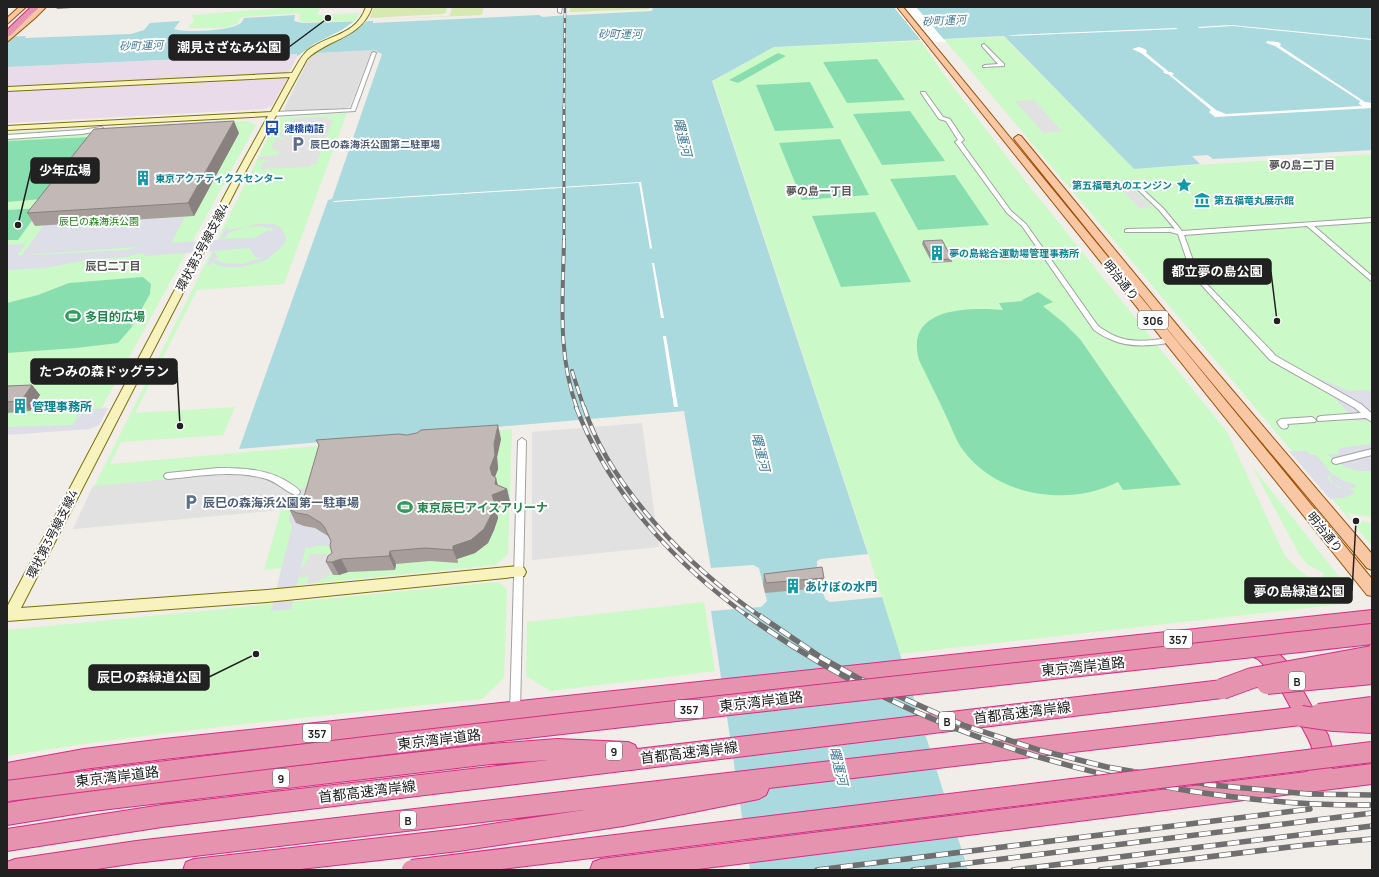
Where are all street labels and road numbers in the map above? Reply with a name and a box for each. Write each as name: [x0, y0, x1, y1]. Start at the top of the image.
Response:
street label: 環状第3号線支線4: [172, 200, 232, 294]
street label: 明治通り: [1099, 256, 1143, 304]
road number: 306: [1138, 311, 1168, 329]
street label: 環状第3号線支線4: [22, 487, 82, 581]
street label: 明治通り: [1303, 508, 1347, 556]
road number: 357: [1164, 630, 1192, 648]
street label: 東京湾岸道路: [1040, 652, 1126, 680]
road number: B: [1289, 672, 1305, 690]
street label: 東京湾岸道路: [718, 686, 804, 716]
street label: 首都高速湾岸線: [972, 697, 1072, 727]
road number: 357: [675, 700, 703, 718]
road number: B: [939, 712, 955, 730]
road number: 357: [303, 724, 331, 742]
street label: 東京湾岸道路: [396, 724, 482, 754]
street label: 首都高速湾岸線: [639, 737, 739, 767]
road number: 9: [606, 742, 622, 760]
street label: 東京湾岸道路: [74, 761, 160, 791]
road number: 9: [273, 769, 289, 787]
street label: 首都高速湾岸線: [317, 776, 417, 806]
road number: B: [400, 811, 416, 829]

